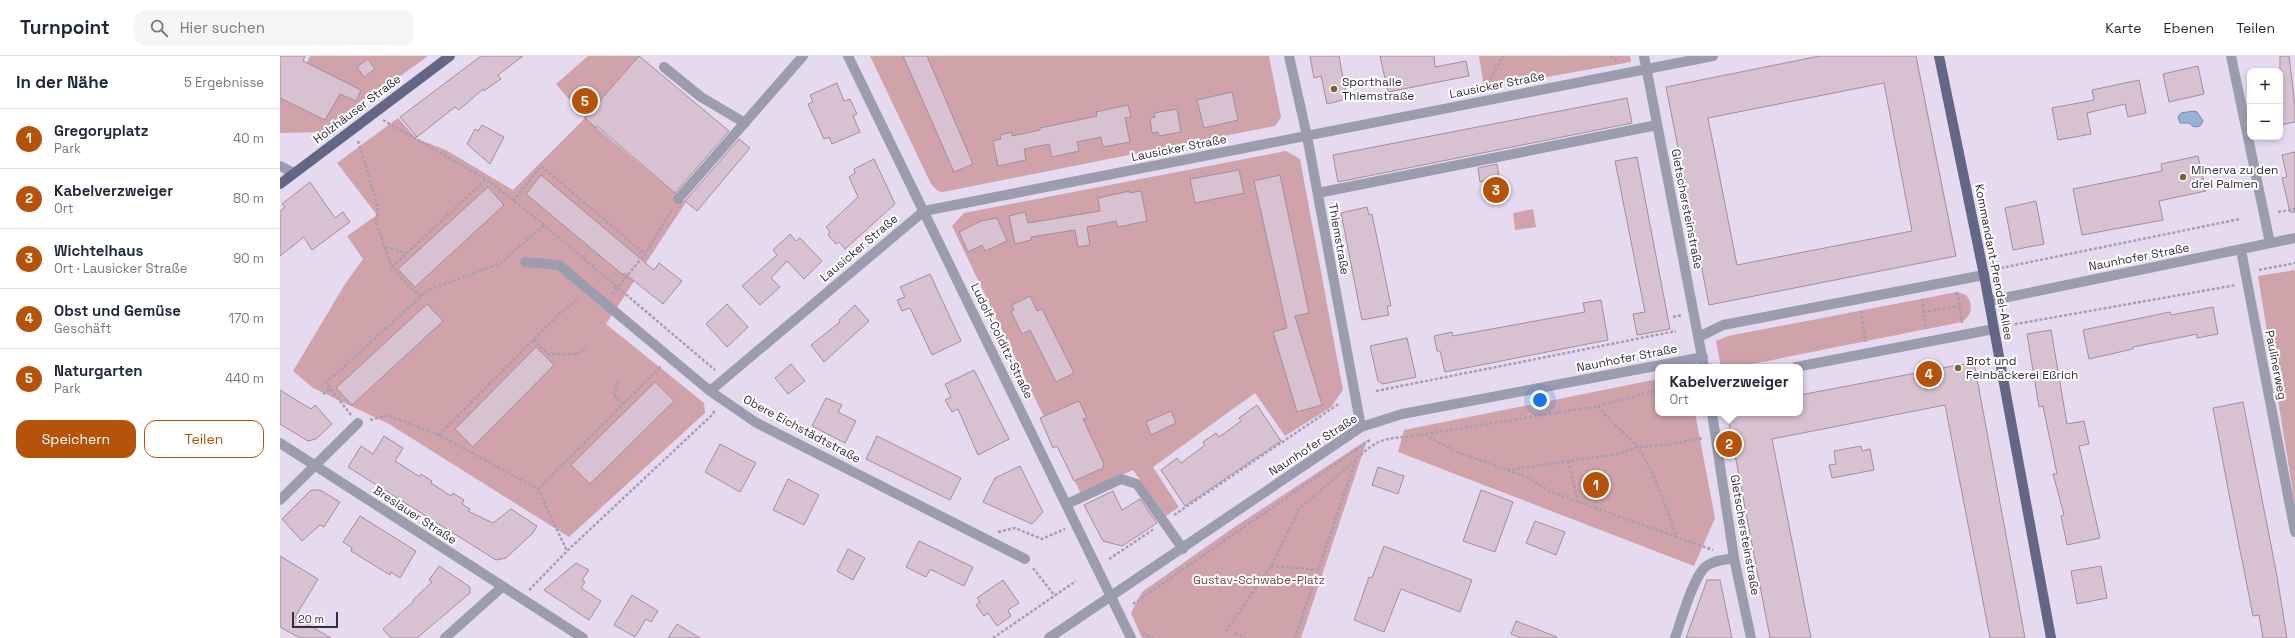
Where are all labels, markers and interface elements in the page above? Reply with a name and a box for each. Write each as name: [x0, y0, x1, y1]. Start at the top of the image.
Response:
search box: [134, 10, 414, 46]
text: Turnpoint: [20, 15, 110, 40]
icon: search: [148, 17, 170, 39]
text: Hier suchen: [180, 18, 265, 37]
text: Karte: [2105, 19, 2142, 37]
text: Ebenen: [2164, 19, 2214, 37]
text: Teilen: [2236, 19, 2275, 37]
street label: Lausicker Straße: [1448, 68, 1546, 102]
map controls: [2247, 68, 2283, 140]
button: +: [2247, 68, 2283, 104]
text: In der Nähe: [16, 71, 108, 93]
street label: Holzhäuser Straße: [310, 71, 404, 147]
text: 5 Ergebnisse: [184, 74, 264, 91]
place label: Sporthalle Thiemstraße: [1342, 74, 1414, 104]
marker: Sporthalle Thiemstraße: [1329, 84, 1339, 94]
pin: 5: [572, 86, 598, 116]
button: −: [2247, 104, 2283, 140]
text: Gregoryplatz: [54, 121, 149, 140]
text: 1: [26, 130, 32, 147]
text: 40 m: [233, 130, 264, 147]
street label: Lausicker Straße: [1130, 131, 1228, 165]
text: Park: [54, 140, 81, 157]
street label: Gletschersteinstraße: [1668, 148, 1706, 270]
place label: Minerva zu den drei Palmen: [2191, 162, 2278, 192]
marker: Minerva zu den drei Palmen: [2178, 172, 2188, 182]
pin: 3: [1483, 175, 1509, 205]
text: Kabelverzweiger: [54, 181, 173, 200]
street label: Kommandant-Prendel-Allee: [1971, 183, 2017, 341]
text: 2: [25, 190, 33, 207]
text: 80 m: [233, 190, 264, 207]
text: Ort: [54, 200, 74, 217]
street label: Thiemstraße: [1325, 202, 1353, 276]
street label: Lausicker Straße: [817, 211, 901, 285]
street label: Naunhofer Straße: [2087, 239, 2191, 275]
text: Wichtelhaus: [54, 241, 143, 260]
text: 3: [25, 250, 33, 267]
text: 90 m: [233, 250, 264, 267]
text: Ort · Lausicker Straße: [54, 260, 187, 277]
street label: Ludolf-Colditz-Straße: [967, 280, 1037, 402]
text: Obst und Gemüse: [54, 301, 181, 320]
text: 4: [25, 310, 33, 327]
text: 170 m: [228, 310, 264, 327]
text: Geschäft: [54, 320, 111, 337]
street label: Paulinerweg: [2261, 329, 2291, 401]
street label: Naunhofer Straße: [1575, 340, 1679, 376]
place label: Brot und Feinbäckerei Eßrich: [1966, 353, 2078, 383]
pin: 4: [1916, 359, 1942, 389]
text: Naturgarten: [54, 361, 143, 380]
marker: Brot und Feinbäckerei Eßrich: [1953, 363, 1963, 373]
popup: [1655, 364, 1803, 416]
text: 5: [25, 370, 33, 387]
text: 440 m: [225, 370, 264, 387]
text: Kabelverzweiger: [1669, 372, 1789, 391]
text: Park: [54, 380, 81, 397]
your location: [1530, 390, 1550, 410]
street label: Obere Eichstädtstraße: [740, 391, 864, 467]
text: Ort: [1669, 391, 1689, 408]
street label: Naunhofer Straße: [1266, 410, 1360, 480]
button: Speichern: [16, 420, 136, 458]
button: Teilen: [144, 420, 264, 458]
pin: 2: [1716, 429, 1742, 459]
pin: 1: [1583, 470, 1609, 500]
street label: Gletschersteinstraße: [1727, 473, 1763, 597]
street label: Breslauer Straße: [370, 482, 460, 548]
park label: Gustav-Schwabe-Platz: [1193, 572, 1325, 588]
scale bar: [292, 610, 338, 629]
text: 20 m: [298, 612, 324, 626]

